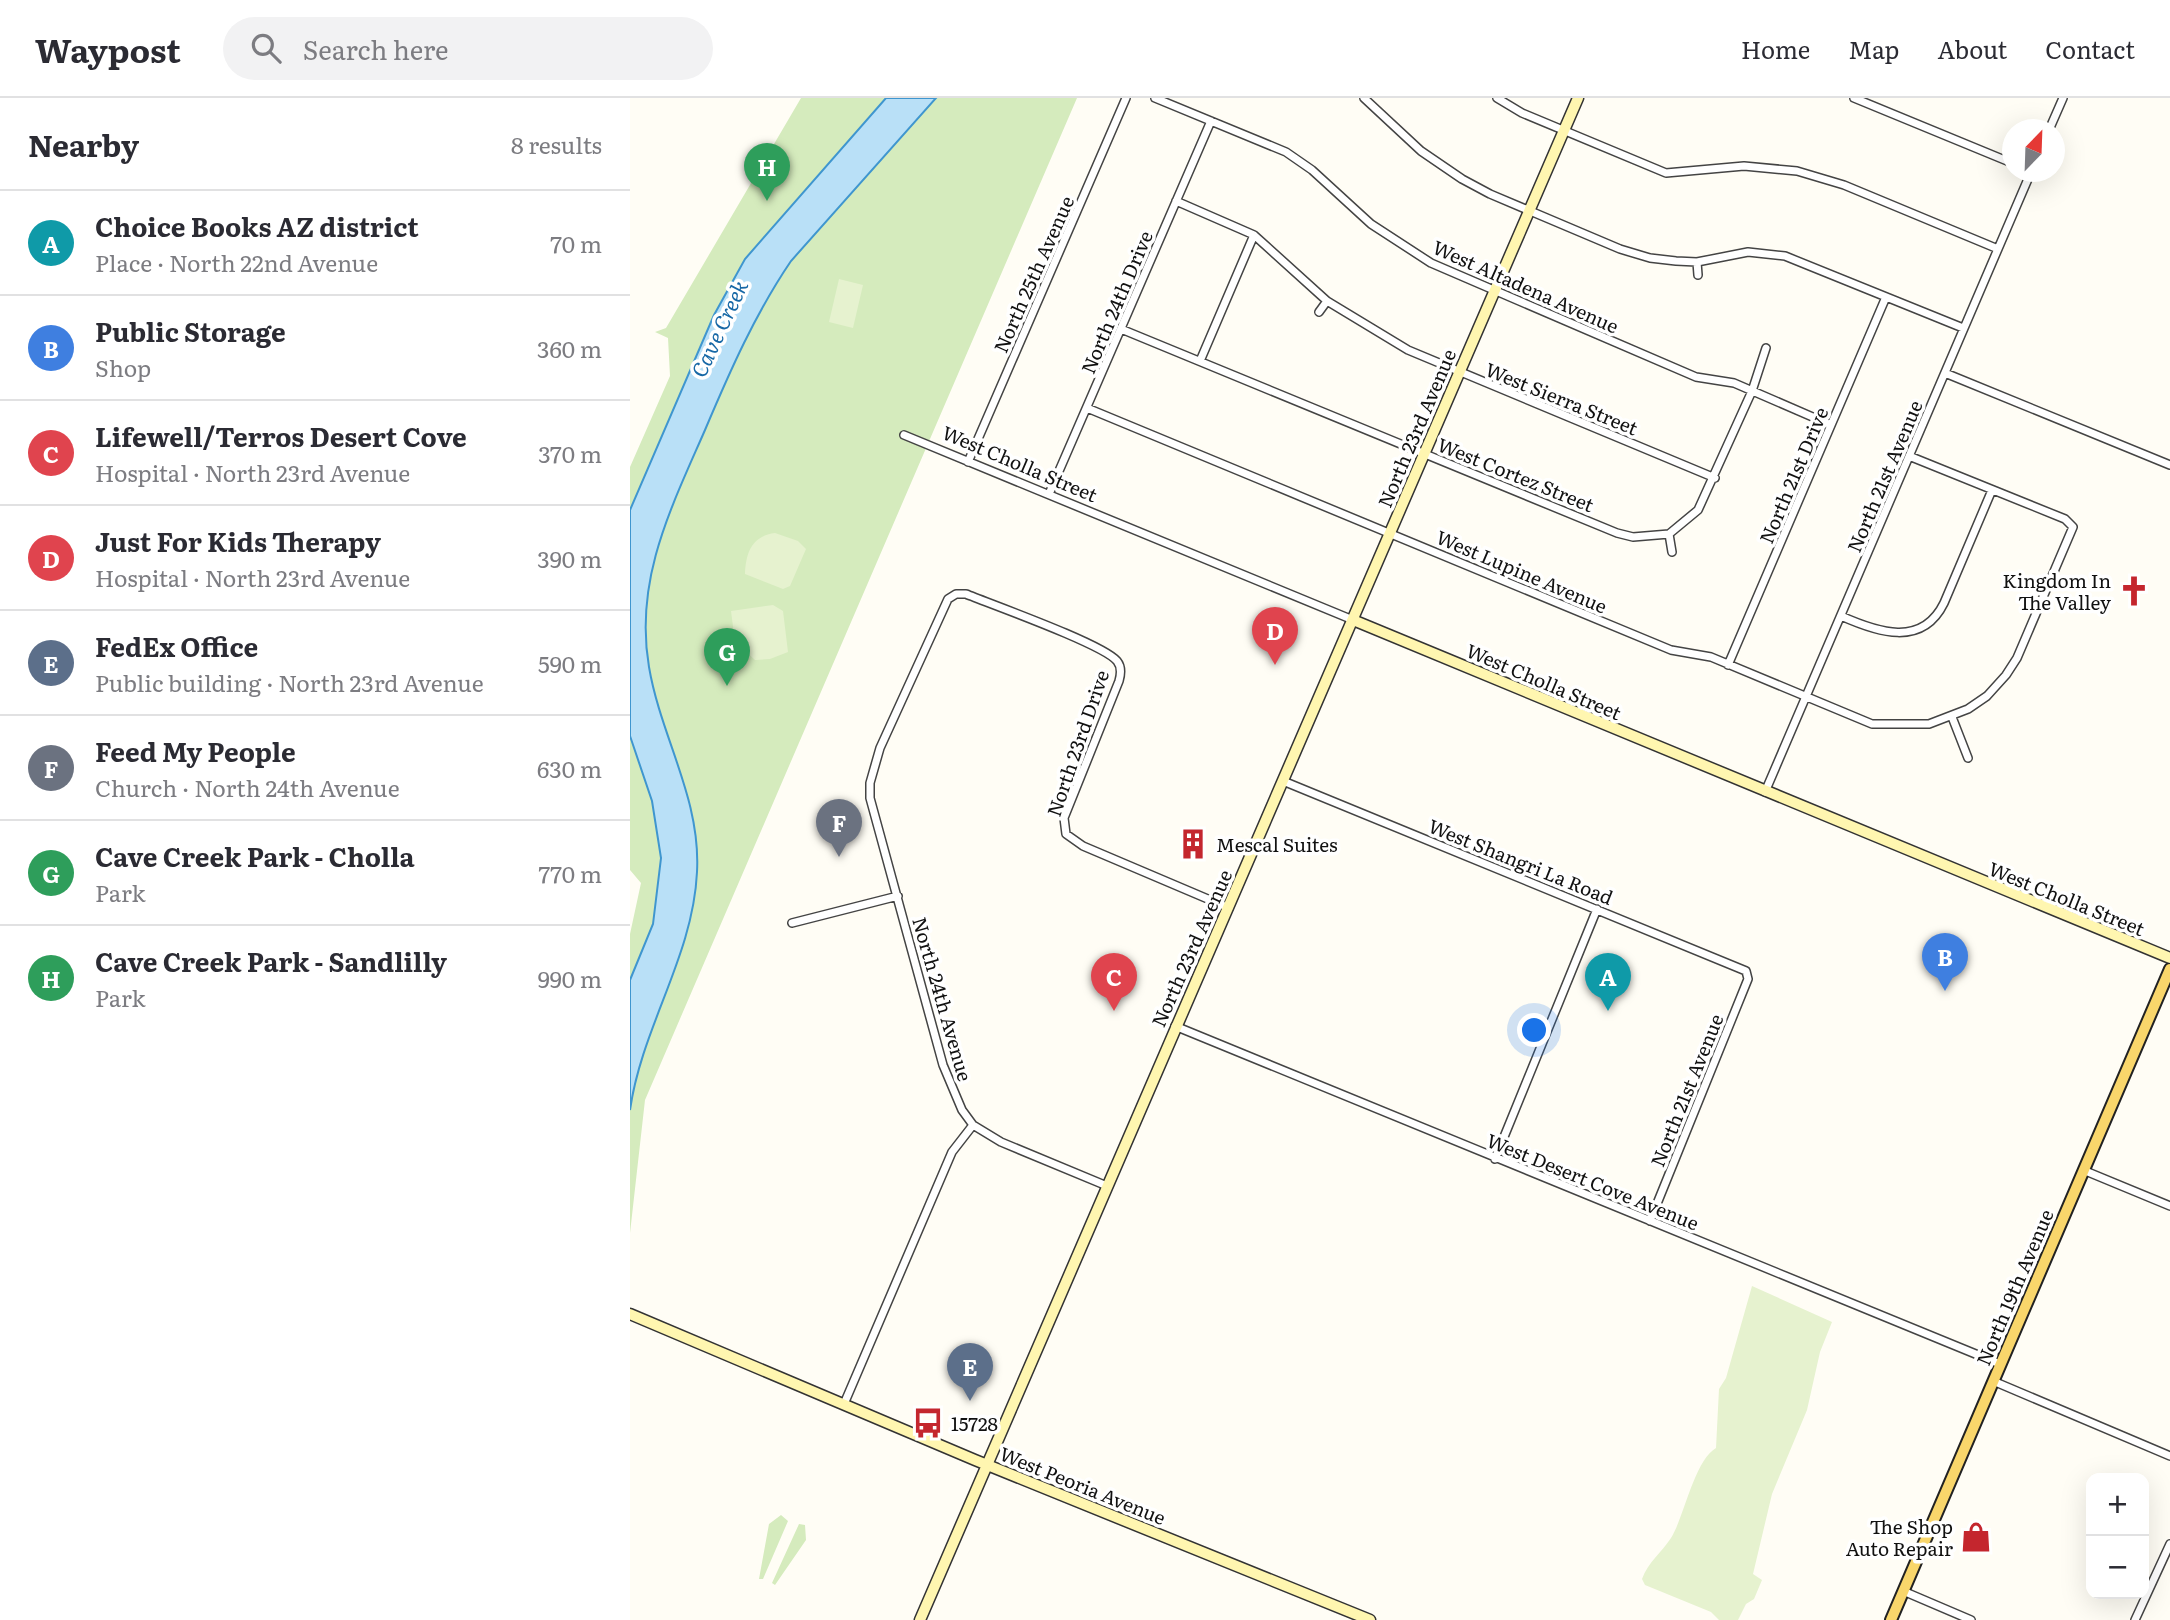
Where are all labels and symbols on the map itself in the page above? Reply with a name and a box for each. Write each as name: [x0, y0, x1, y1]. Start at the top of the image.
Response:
north arrow: [2002, 119, 2065, 182]
pin: H: [744, 143, 790, 201]
street label: North 25th Avenue: [986, 191, 1080, 357]
street label: North 24th Drive: [1073, 226, 1159, 378]
street label: West Altadena Avenue: [1429, 232, 1623, 340]
water label: Cave Creek: [682, 274, 754, 382]
street label: North 23rd Avenue: [1370, 344, 1462, 512]
street label: West Sierra Street: [1482, 355, 1643, 441]
street label: North 21st Avenue: [1839, 395, 1929, 556]
street label: North 21st Drive: [1752, 402, 1834, 548]
street label: West Cholla Street: [938, 418, 1102, 508]
street label: West Cortez Street: [1434, 430, 1599, 518]
street label: West Lupine Avenue: [1432, 522, 1612, 620]
place label: Kingdom In The Valley: [2003, 566, 2111, 616]
church icon: Kingdom In The Valley: [2117, 574, 2151, 608]
pin: D: [1252, 607, 1298, 665]
pin: G: [704, 628, 750, 686]
street label: West Cholla Street: [1462, 636, 1626, 726]
street label: North 23rd Drive: [1039, 666, 1115, 820]
pin: F: [816, 799, 862, 857]
street label: West Shangri La Road: [1424, 811, 1618, 911]
building icon: Mescal Suites: [1176, 827, 1210, 861]
place label: Mescal Suites: [1216, 830, 1338, 858]
street label: West Cholla Street: [1985, 854, 2150, 942]
street label: North 23rd Avenue: [1144, 865, 1238, 1031]
street label: North 24th Avenue: [906, 914, 980, 1085]
pin: B: [1922, 933, 1968, 991]
pin: C: [1091, 953, 1137, 1011]
pin: A: [1585, 953, 1631, 1011]
street label: North 21st Avenue: [1643, 1009, 1730, 1171]
your location: [1517, 1013, 1551, 1047]
street label: West Desert Cove Avenue: [1483, 1126, 1703, 1236]
street label: North 19th Avenue: [1968, 1204, 2060, 1369]
pin: E: [947, 1343, 993, 1401]
bus stop icon: 15728: [911, 1406, 945, 1440]
place label: 15728: [951, 1409, 998, 1437]
street label: West Peoria Avenue: [996, 1439, 1170, 1531]
place label: The Shop Auto Repair: [1846, 1512, 1953, 1562]
shop icon: The Shop Auto Repair: [1959, 1520, 1993, 1554]

